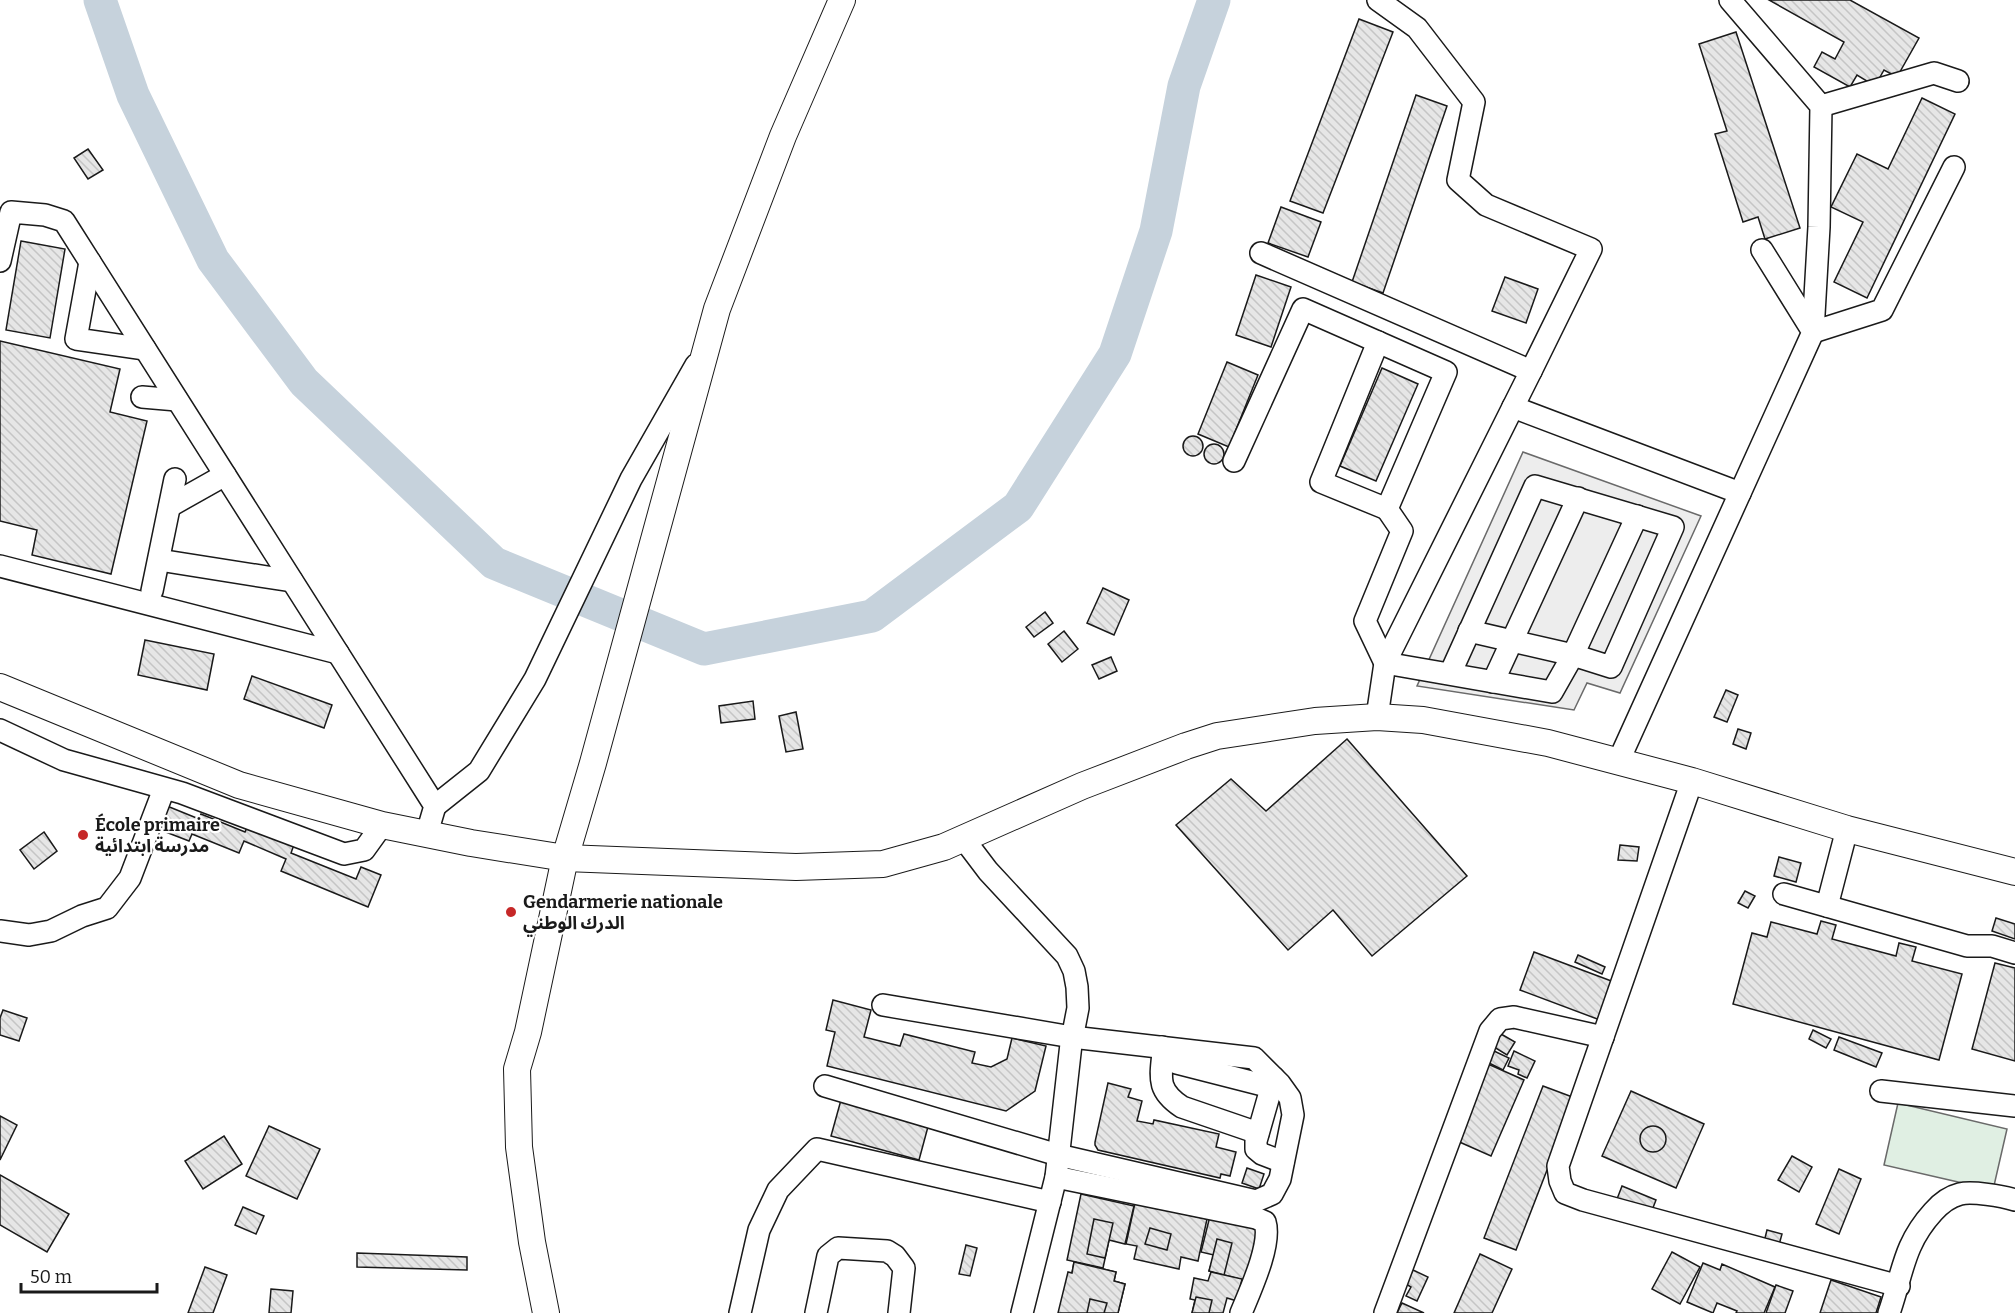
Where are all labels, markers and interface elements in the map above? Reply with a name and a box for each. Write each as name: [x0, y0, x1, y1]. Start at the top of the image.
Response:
place label: École primaire مدرسة ابتدائية: [95, 813, 220, 857]
marker: École primaire مدرسة ابتدائية: [76, 828, 90, 842]
place label: Gendarmerie nationale الدرك الوطني: [523, 891, 723, 937]
marker: Gendarmerie nationale الدرك الوطني: [504, 905, 518, 919]
scale bar: [21, 1256, 158, 1294]
text: 50 m: [30, 1266, 72, 1288]

